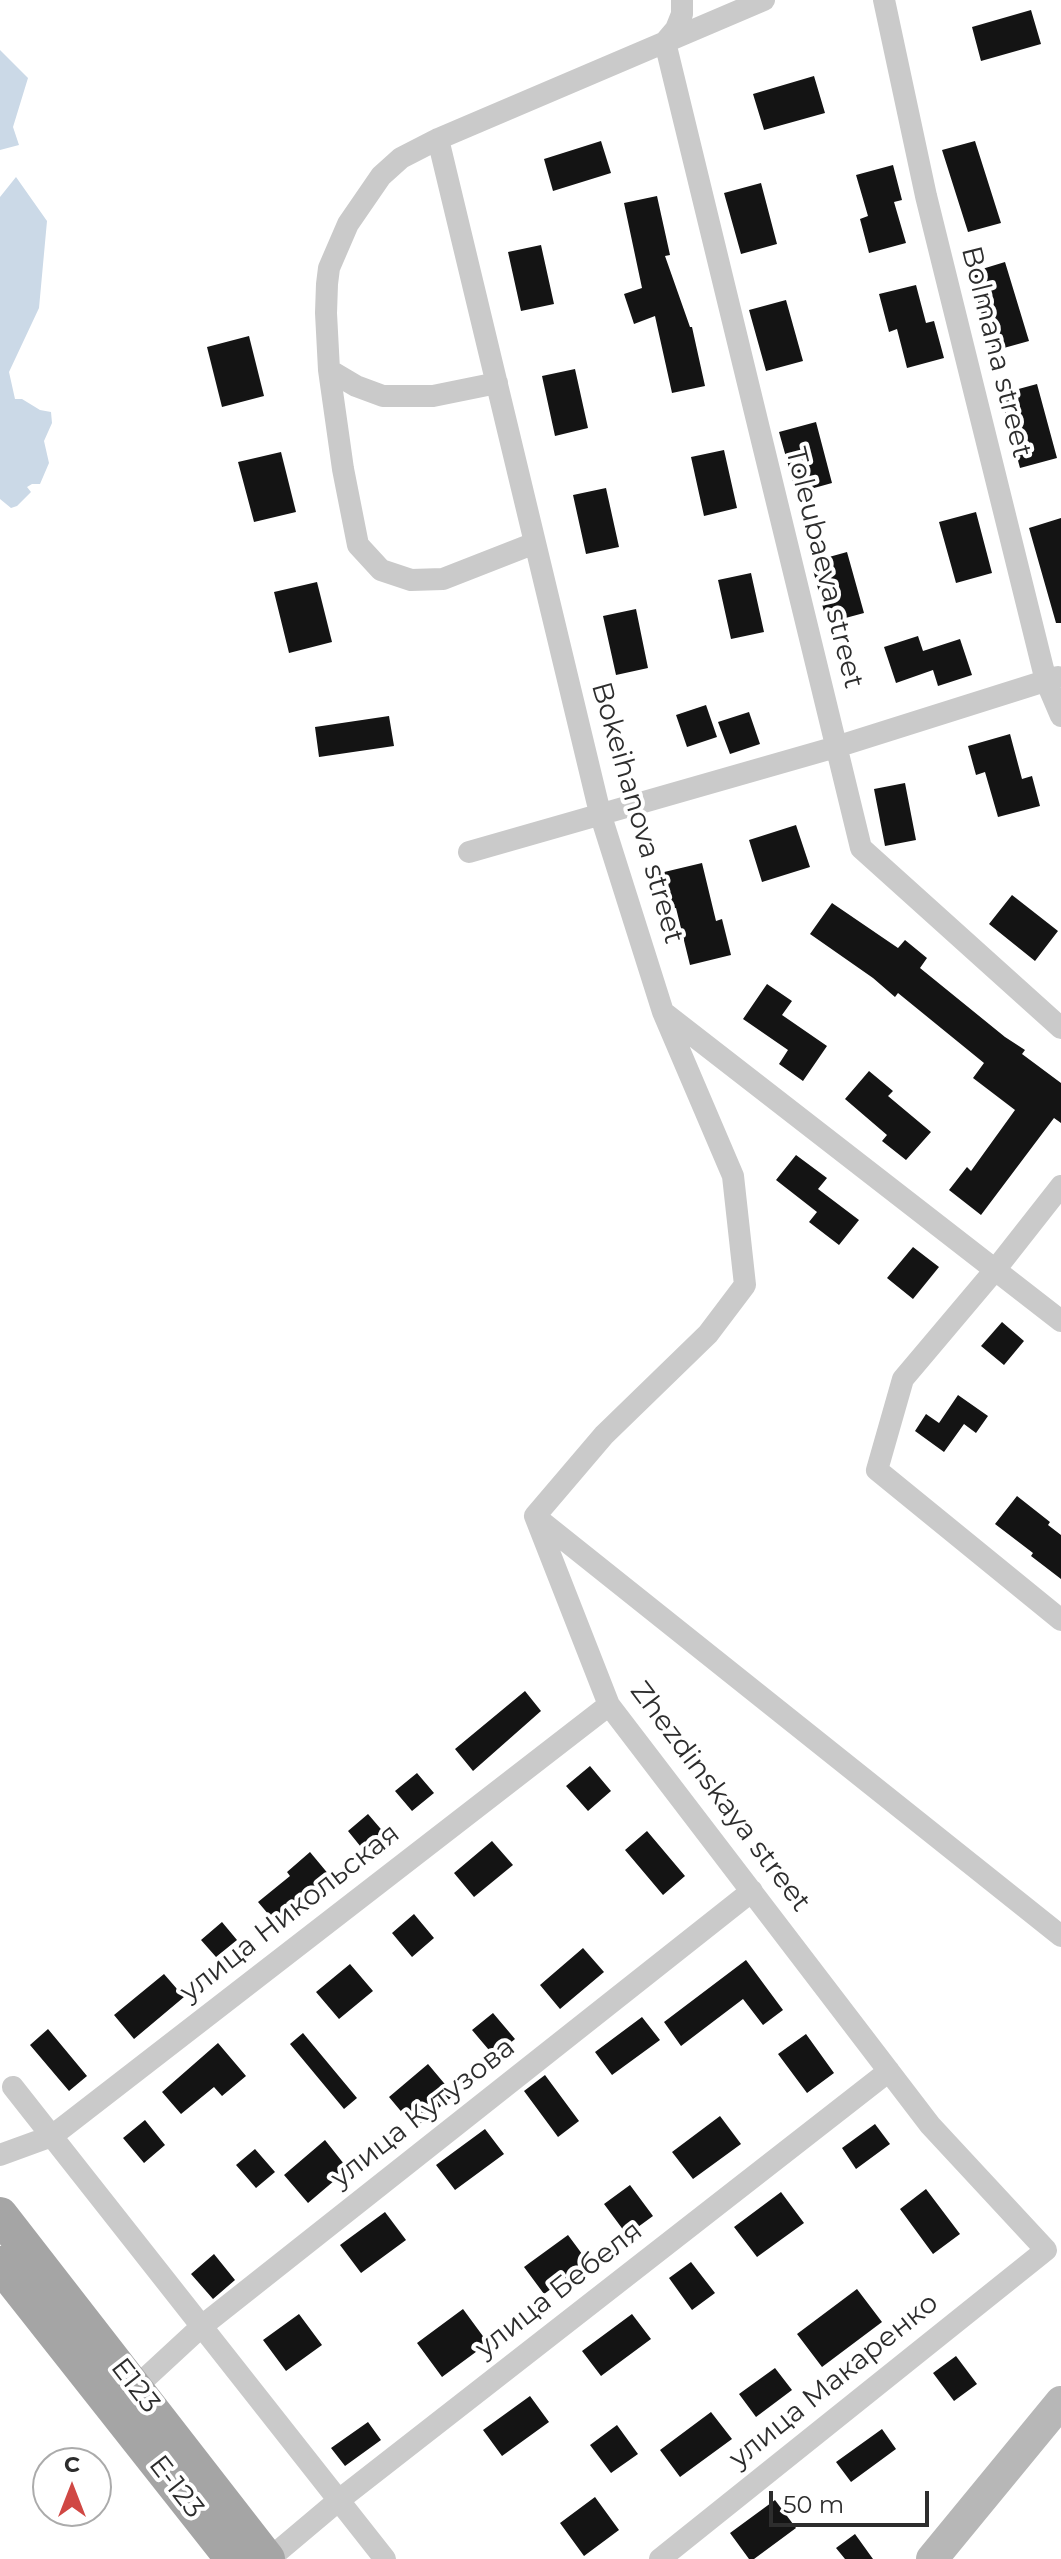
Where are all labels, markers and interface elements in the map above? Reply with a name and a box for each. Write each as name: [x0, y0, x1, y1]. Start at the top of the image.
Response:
street label: Bolmana street: [954, 243, 1038, 461]
street label: Toleubaeva street: [778, 444, 870, 692]
street label: Bokeihanova street: [584, 678, 690, 948]
street label: Zhezdinskaya street: [623, 1675, 817, 1919]
street label: улица Никольская: [174, 1817, 406, 2009]
street label: улица Кутузова: [324, 2031, 522, 2195]
street label: улица Бебеля: [469, 2214, 649, 2366]
street label: улица Макаренко: [723, 2286, 945, 2476]
street label: Е123: [103, 2352, 167, 2420]
north arrow: [32, 2447, 112, 2527]
street label: Е-123: [141, 2449, 211, 2525]
text: С: [64, 2451, 80, 2478]
scale bar: [773, 2475, 933, 2525]
text: 50 m: [783, 2490, 844, 2519]

